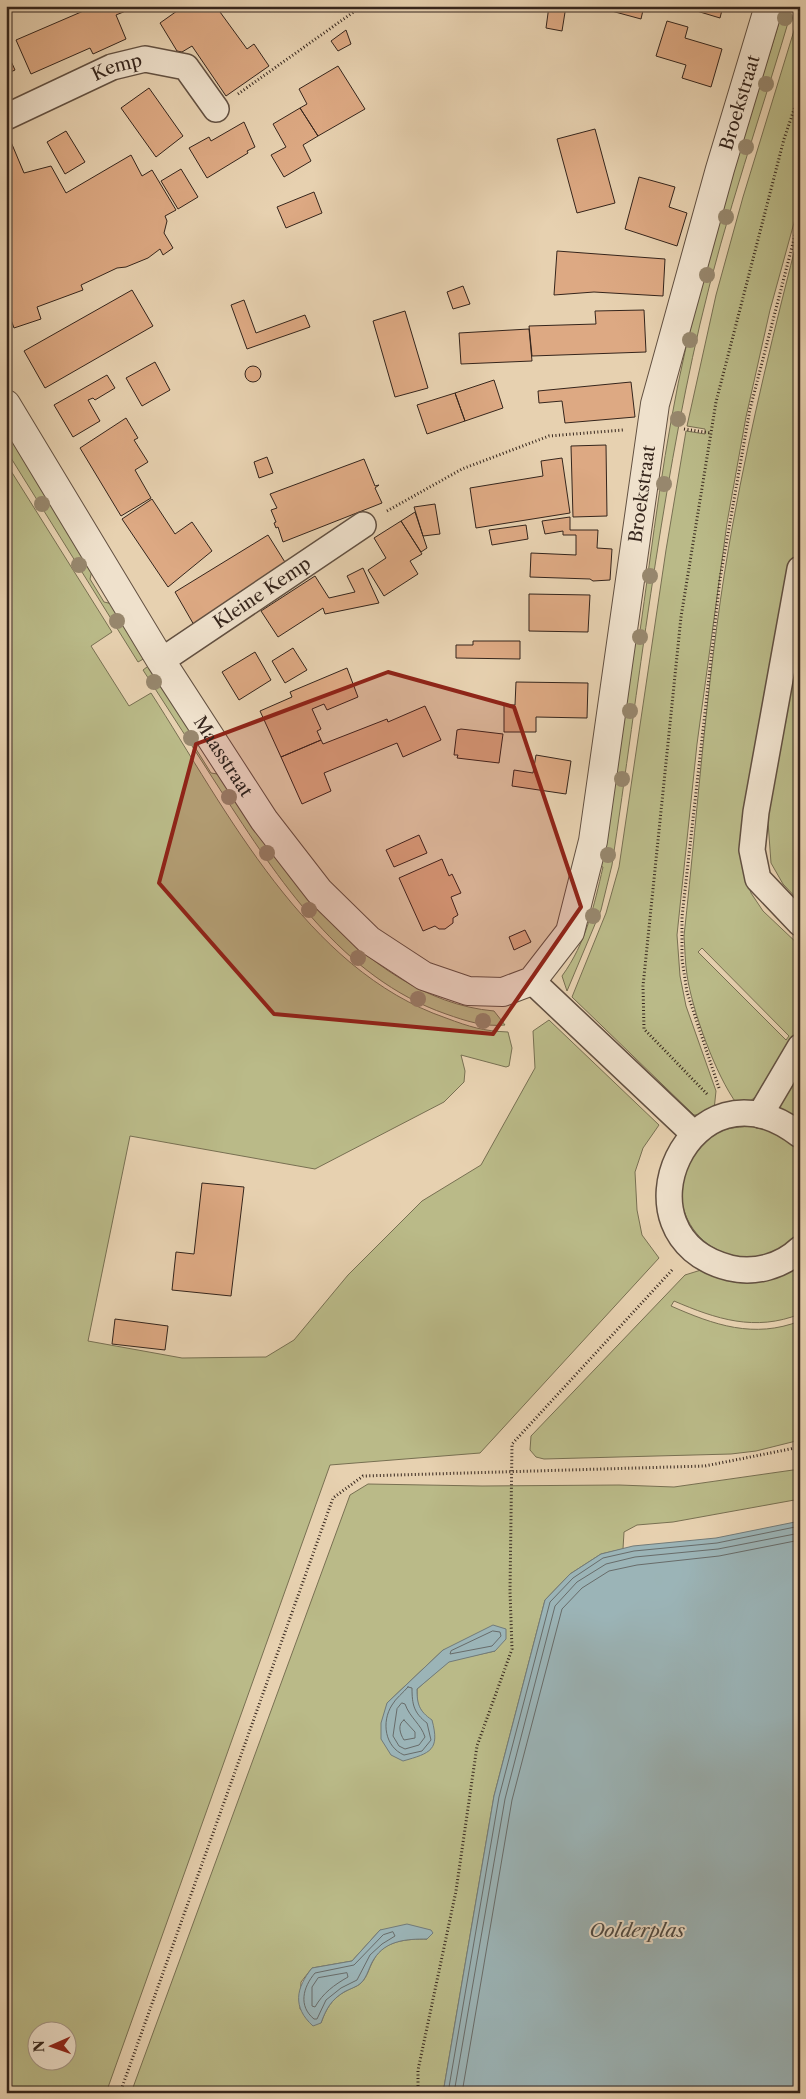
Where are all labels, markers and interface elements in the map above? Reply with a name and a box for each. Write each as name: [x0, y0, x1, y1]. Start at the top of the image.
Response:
street label: Kemp: [88, 49, 144, 86]
street label: Broekstraat: [715, 52, 765, 153]
street label: Broekstraat: [624, 443, 660, 544]
street label: Kleine Kemp: [209, 552, 315, 633]
street label: Maasstraat: [189, 712, 257, 802]
water label: Oolderplas: [589, 1919, 685, 1942]
north arrow: [28, 2022, 78, 2072]
text: N: [30, 2040, 48, 2053]

